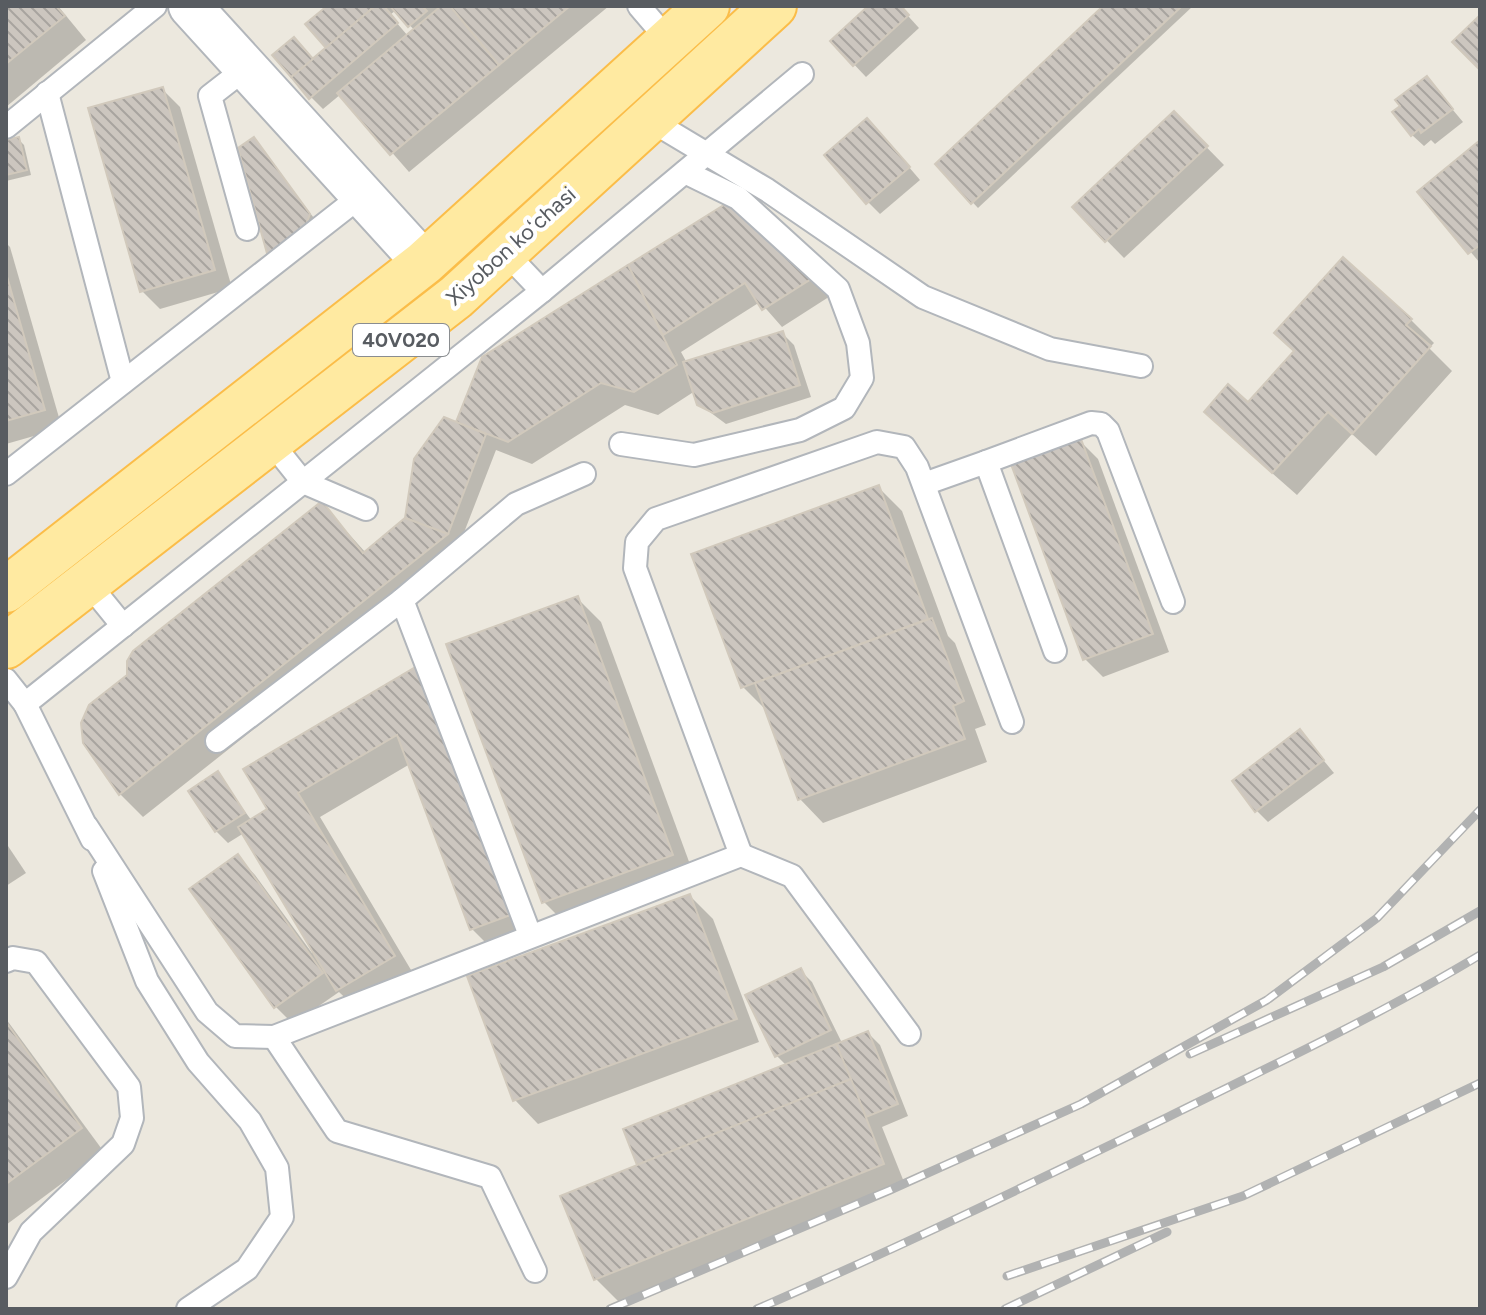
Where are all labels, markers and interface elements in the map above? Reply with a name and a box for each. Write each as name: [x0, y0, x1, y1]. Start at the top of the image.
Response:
street label: Xiyobon koʻchasi: [441, 181, 581, 311]
road number: 40V020: [353, 324, 449, 356]

